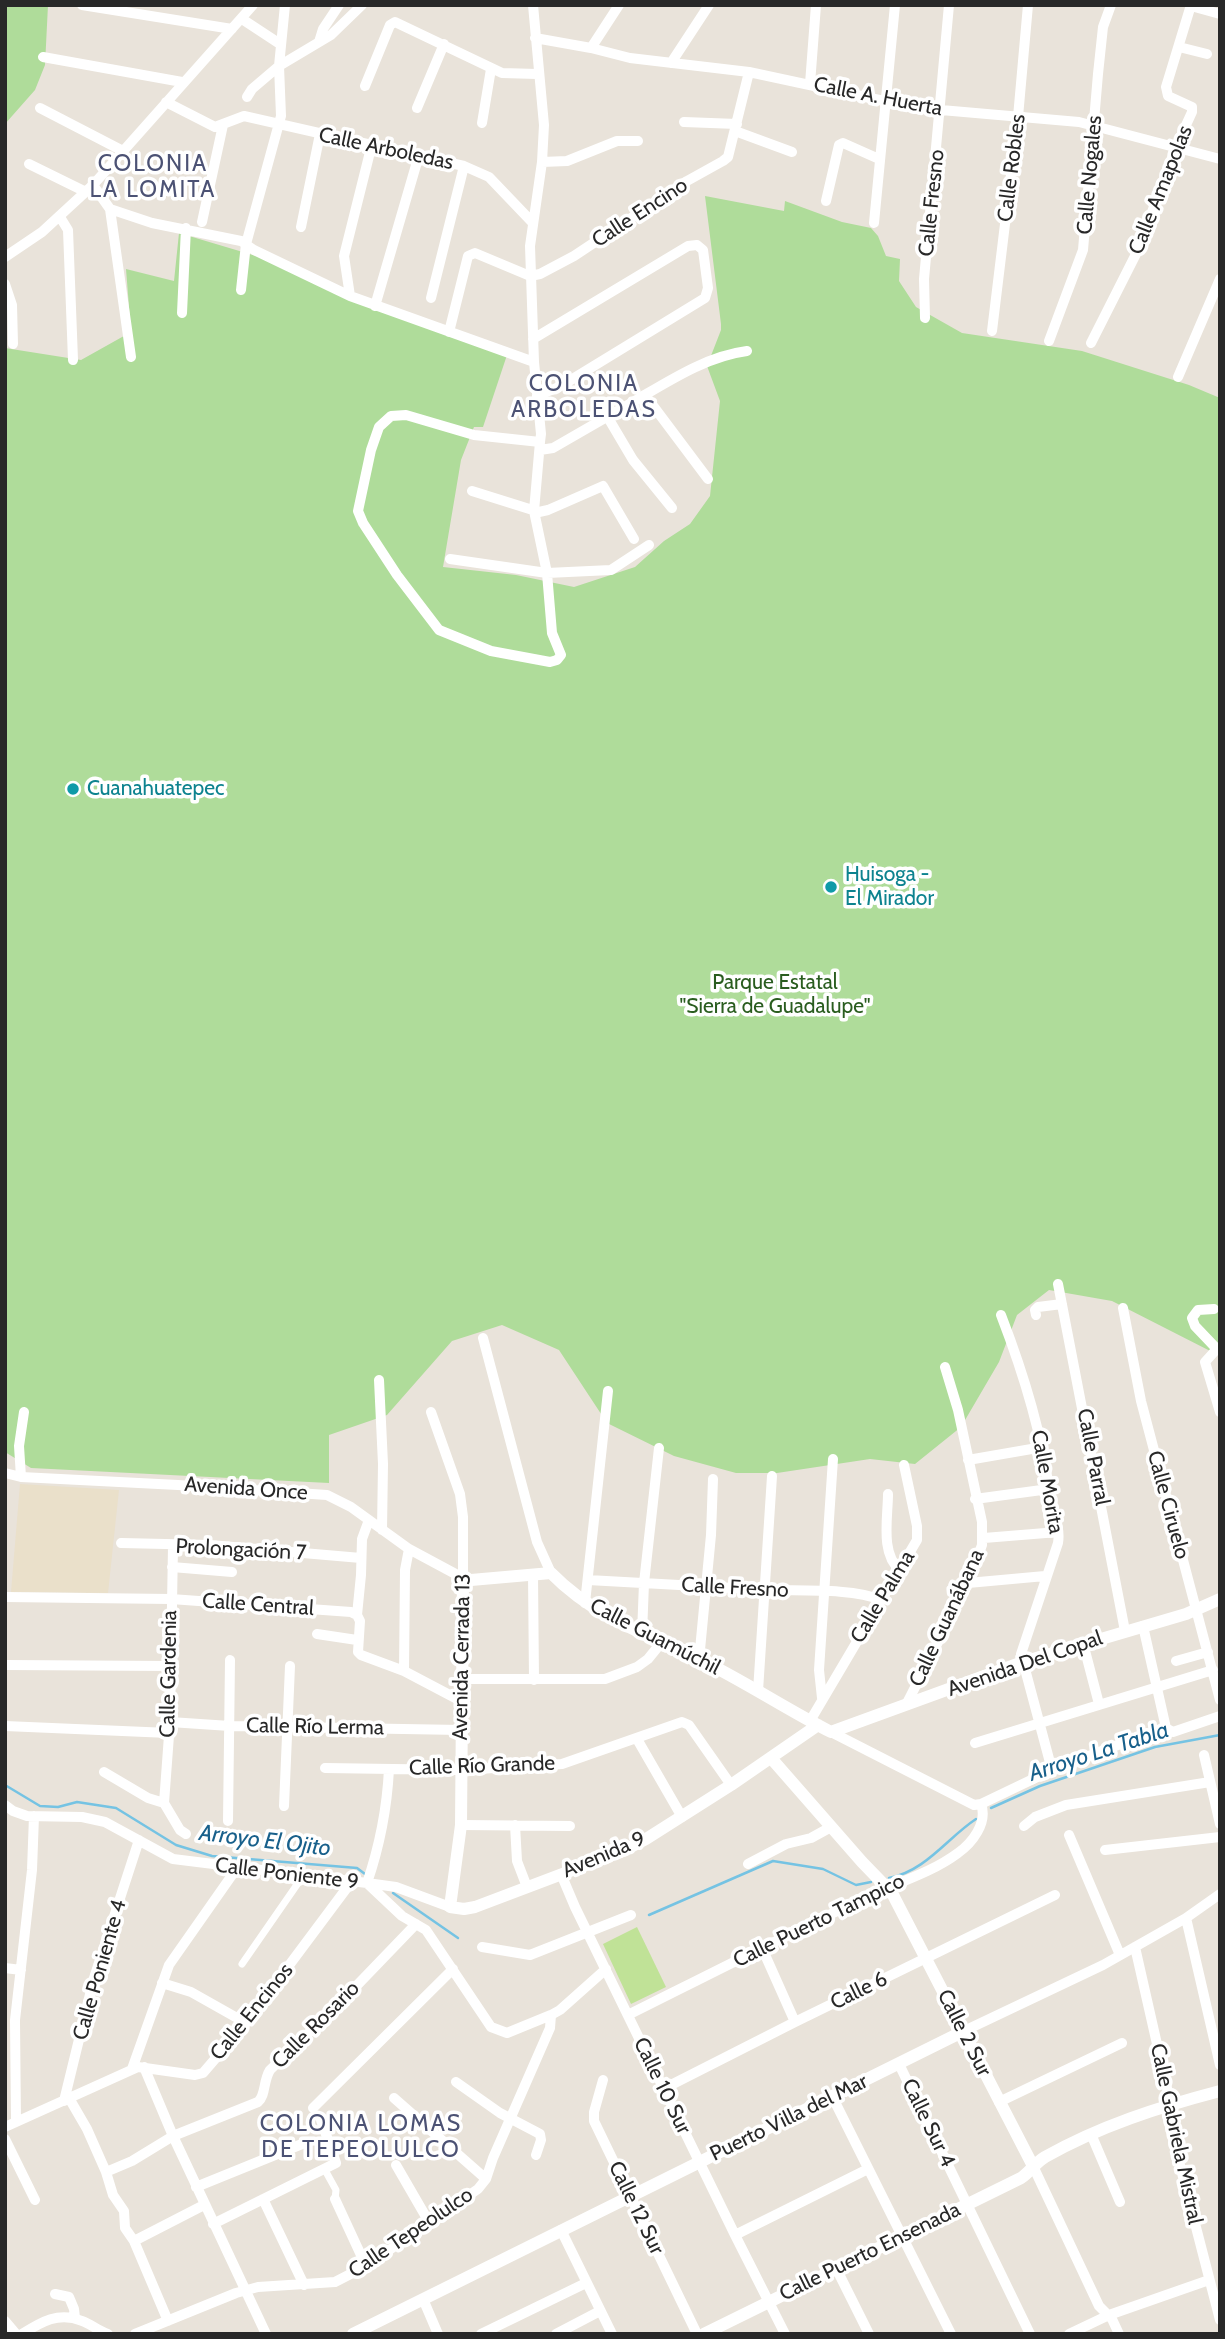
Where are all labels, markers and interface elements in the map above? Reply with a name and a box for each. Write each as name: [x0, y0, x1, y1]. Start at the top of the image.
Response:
street label: Calle A. Huerta: [812, 72, 944, 122]
street label: Calle Robles: [993, 113, 1031, 223]
street label: Calle Nogales: [1072, 115, 1108, 235]
street label: Calle Arboledas: [316, 122, 456, 176]
street label: Calle Amapolas: [1124, 122, 1198, 258]
street label: Calle Fresno: [914, 148, 950, 258]
district label: COLONIA LA LOMITA: [91, 150, 215, 204]
street label: Calle Encino: [588, 173, 692, 253]
district label: COLONIA ARBOLEDAS: [512, 370, 656, 424]
place label: Cuanahuatepec: [87, 776, 225, 802]
marker: Cuanahuatepec: [65, 781, 81, 797]
place label: Huisoga - El Mirador: [845, 862, 934, 912]
marker: Huisoga - El Mirador: [823, 879, 839, 895]
park label: Parque Estatal "Sierra de Guadalupe": [680, 970, 870, 1020]
street label: Calle Parral: [1071, 1406, 1115, 1508]
street label: Calle Morita: [1025, 1428, 1069, 1536]
street label: Calle Ciruelo: [1141, 1448, 1195, 1562]
street label: Avenida Once: [183, 1472, 309, 1506]
street label: Prolongación 7: [175, 1534, 307, 1566]
street label: Calle Guanábana: [904, 1545, 990, 1691]
street label: Calle Palma: [846, 1546, 920, 1648]
street label: Avenida Cerrada 13: [448, 1573, 476, 1741]
street label: Calle Fresno: [681, 1573, 789, 1603]
street label: Calle Central: [201, 1589, 315, 1621]
street label: Calle Guamúchil: [586, 1593, 724, 1681]
street label: Calle Gardenia: [155, 1610, 183, 1738]
street label: Avenida Del Copal: [944, 1626, 1106, 1702]
street label: Calle Río Lerma: [246, 1713, 384, 1741]
water label: Arroyo La Tabla: [1025, 1716, 1173, 1788]
street label: Calle Río Grande: [408, 1751, 556, 1781]
water label: Arroyo El Ojito: [198, 1819, 332, 1863]
street label: Avenida 9: [559, 1826, 649, 1884]
street label: Calle Poniente 9: [214, 1853, 360, 1895]
street label: Calle Puerto Tampico: [729, 1869, 909, 1973]
street label: Calle Poniente 4: [68, 1897, 132, 2043]
street label: Calle Encinos: [205, 1958, 299, 2066]
street label: Calle 6: [826, 1966, 892, 2016]
street label: Calle Rosario: [267, 1976, 365, 2074]
street label: Calle 2 Sur: [931, 1985, 997, 2081]
street label: Calle 10 Sur: [628, 2034, 696, 2138]
street label: Calle Gabriela Mistral: [1145, 2041, 1207, 2227]
street label: Puerto Villa del Mar: [706, 2069, 872, 2167]
street label: Calle Sur 4: [896, 2075, 960, 2171]
district label: COLONIA LOMAS DE TEPEOLULCO: [261, 2110, 461, 2164]
street label: Calle 12 Sur: [603, 2157, 669, 2259]
street label: Calle Tepeolulco: [344, 2182, 478, 2284]
street label: Calle Puerto Ensenada: [775, 2197, 965, 2307]

